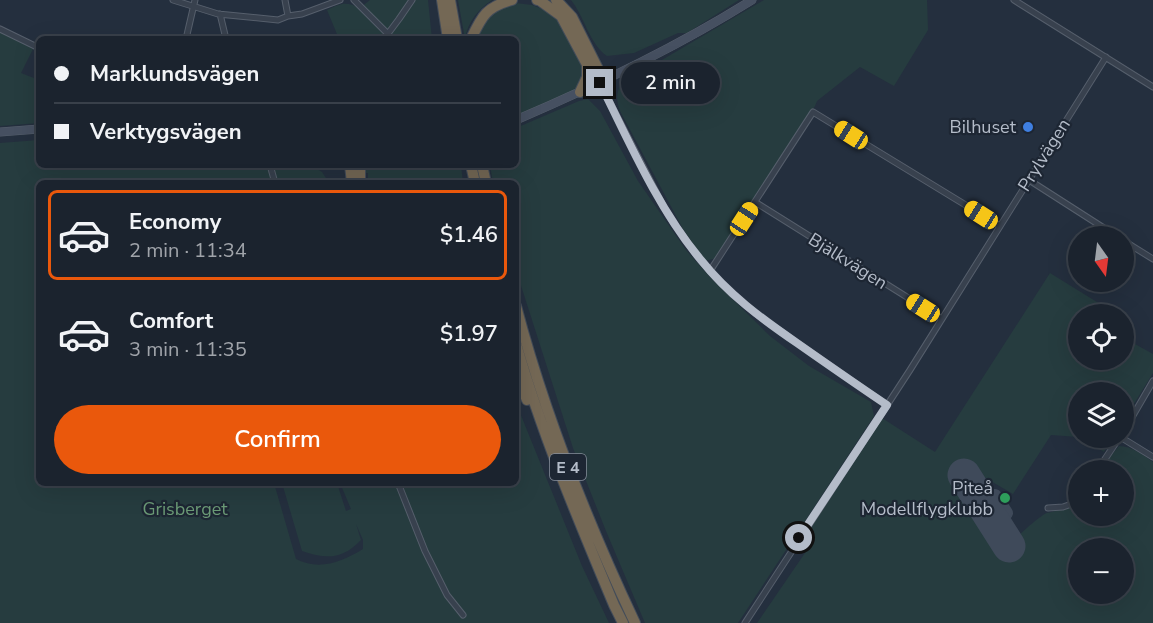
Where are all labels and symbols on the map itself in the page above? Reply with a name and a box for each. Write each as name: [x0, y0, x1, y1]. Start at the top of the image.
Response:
callout: 2 min: [621, 62, 720, 104]
route end: [586, 69, 613, 96]
street label: Prylvägen: [1012, 114, 1076, 196]
place label: Bilhuset: [949, 115, 1017, 139]
car: [831, 118, 871, 152]
marker: Bilhuset: [1021, 120, 1035, 134]
car: [961, 198, 1001, 232]
car: [727, 199, 761, 239]
north arrow: [1068, 226, 1134, 292]
street label: Bjälkvägen: [804, 227, 892, 295]
car: [903, 291, 943, 325]
road number: E 4: [550, 454, 586, 480]
place label: Piteå Modellflygklubb: [861, 476, 993, 521]
marker: Piteå Modellflygklubb: [998, 491, 1012, 505]
park label: Grisberget: [142, 497, 228, 521]
route start: [785, 524, 812, 551]

